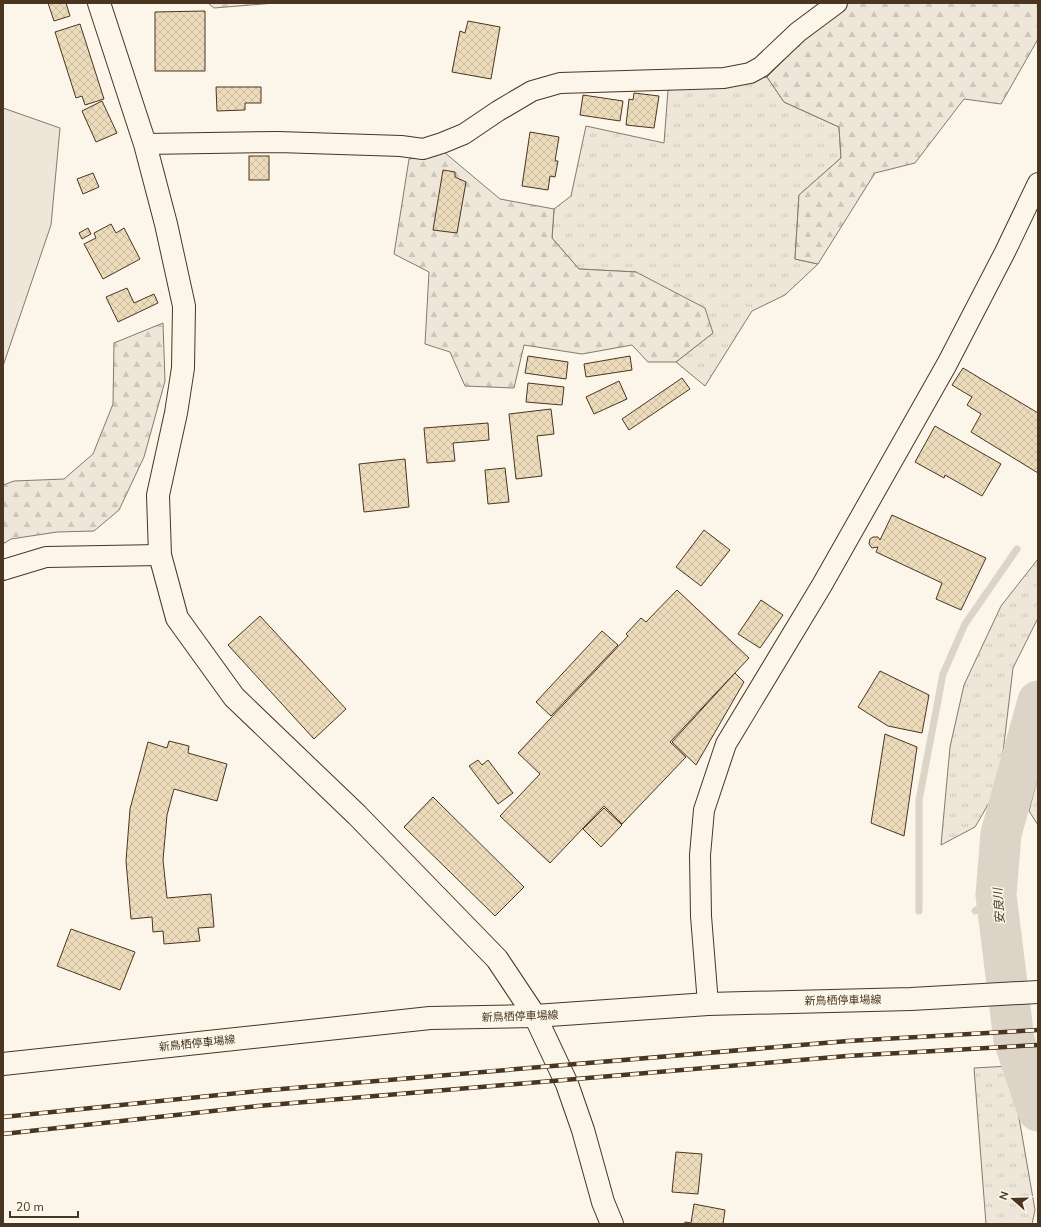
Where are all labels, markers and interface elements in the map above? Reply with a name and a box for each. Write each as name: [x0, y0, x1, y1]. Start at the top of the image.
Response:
water label: 安良川: [990, 885, 1008, 925]
street label: 新鳥栖停車場線: [804, 992, 882, 1009]
street label: 新鳥栖停車場線: [481, 1008, 559, 1025]
street label: 新鳥栖停車場線: [158, 1032, 236, 1055]
north arrow: [993, 1179, 1033, 1219]
text: N: [996, 1189, 1013, 1202]
scale bar: [10, 1193, 78, 1219]
text: 20 m: [16, 1199, 44, 1215]

